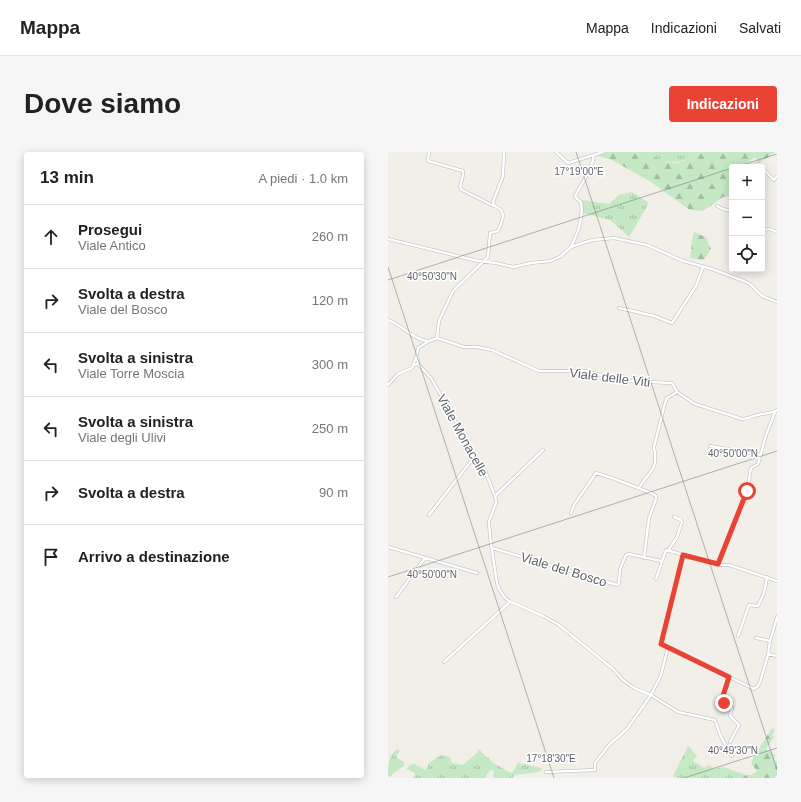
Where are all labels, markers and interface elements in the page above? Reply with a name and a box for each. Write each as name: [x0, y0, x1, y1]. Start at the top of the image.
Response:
text: Mappa: [20, 17, 80, 38]
text: Mappa: [586, 20, 629, 36]
text: Indicazioni: [651, 20, 717, 36]
text: Salvati: [739, 20, 781, 36]
button: Indicazioni: [669, 86, 777, 122]
text: Dove siamo: [24, 88, 181, 119]
map controls: [729, 164, 765, 272]
button: +: [729, 164, 765, 200]
text: 17°19'00"E: [554, 166, 604, 177]
text: 13 min: [40, 168, 94, 187]
text: A piedi · 1.0 km: [258, 171, 348, 186]
button: −: [729, 200, 765, 236]
text: Prosegui: [78, 221, 142, 238]
icon: ahead: [40, 226, 62, 248]
text: 260 m: [312, 229, 348, 244]
button: locate: [729, 236, 765, 272]
text: Viale Antico: [78, 238, 146, 253]
text: 40°50'30"N: [407, 271, 457, 282]
text: Svolta a destra: [78, 285, 185, 302]
icon: right: [40, 290, 62, 312]
text: 120 m: [312, 293, 348, 308]
text: Viale del Bosco: [78, 302, 167, 317]
text: Svolta a sinistra: [78, 349, 193, 366]
icon: left: [40, 354, 62, 376]
text: 300 m: [312, 357, 348, 372]
street label: Viale delle Viti: [569, 365, 651, 390]
text: Viale Torre Moscia: [78, 366, 184, 381]
street label: Viale Monacelle: [434, 392, 491, 479]
text: Svolta a sinistra: [78, 413, 193, 430]
icon: left: [40, 418, 62, 440]
text: 250 m: [312, 421, 348, 436]
text: Viale degli Ulivi: [78, 430, 166, 445]
text: 40°50'00"N: [708, 448, 758, 459]
icon: right: [40, 482, 62, 504]
route start: [738, 482, 756, 500]
text: Svolta a destra: [78, 484, 185, 501]
text: 90 m: [319, 485, 348, 500]
icon: arrive: [40, 546, 62, 568]
text: Arrivo a destinazione: [78, 548, 230, 565]
street label: Viale del Bosco: [519, 549, 609, 590]
text: 40°50'00"N: [407, 569, 457, 580]
route end: [715, 694, 733, 712]
text: 40°49'30"N: [708, 745, 758, 756]
text: 17°18'30"E: [526, 753, 576, 764]

